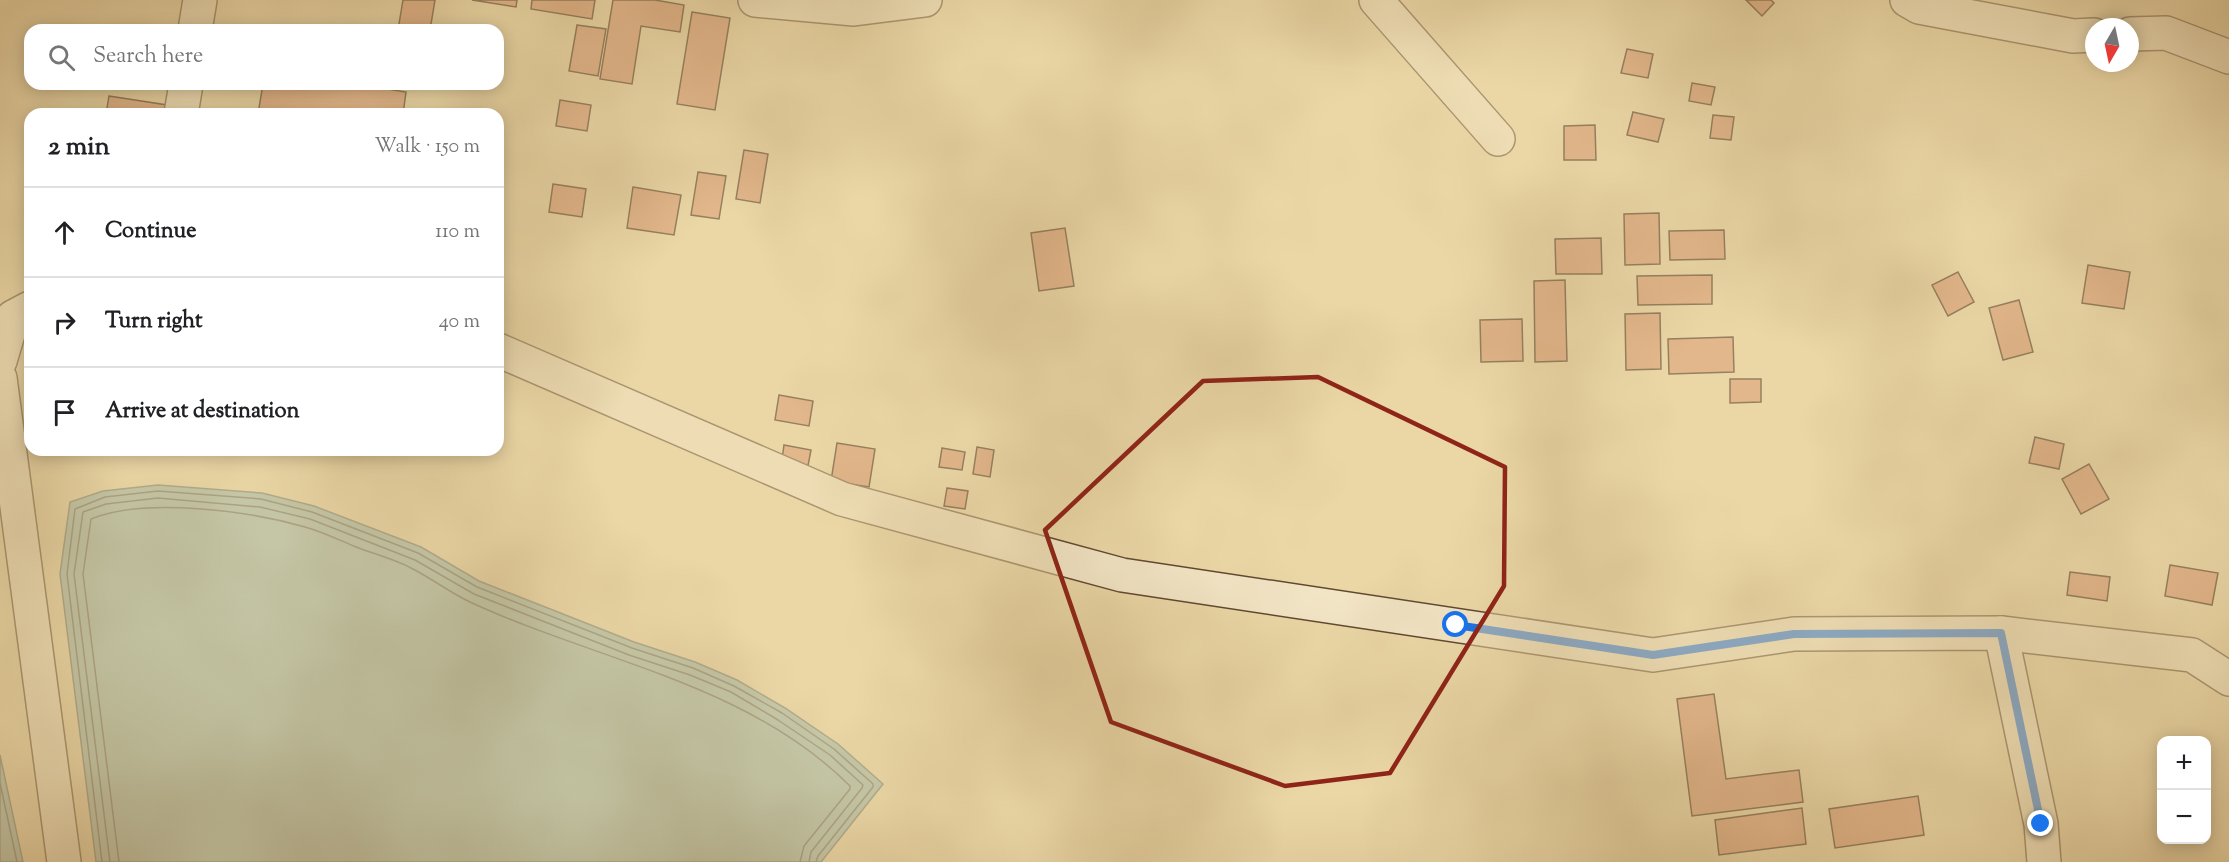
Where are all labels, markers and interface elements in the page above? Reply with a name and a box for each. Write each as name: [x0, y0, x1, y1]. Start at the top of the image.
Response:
north arrow: [2085, 18, 2139, 72]
search box: [24, 24, 504, 90]
icon: search: [45, 41, 78, 74]
text: Search here: [93, 41, 203, 73]
text: 2 min: [48, 129, 110, 166]
text: Walk · 150 m: [374, 133, 480, 162]
icon: ahead: [48, 216, 81, 249]
text: Continue: [105, 216, 196, 248]
text: 110 m: [435, 218, 480, 247]
icon: right: [48, 306, 81, 339]
text: Turn right: [105, 306, 202, 338]
text: 40 m: [439, 308, 480, 337]
icon: arrive: [48, 396, 81, 429]
text: Arrive at destination: [105, 396, 300, 428]
route start: [1442, 611, 1468, 637]
map controls: [2157, 736, 2211, 844]
button: +: [2157, 736, 2211, 790]
button: −: [2157, 790, 2211, 844]
route end: [2027, 810, 2053, 836]

